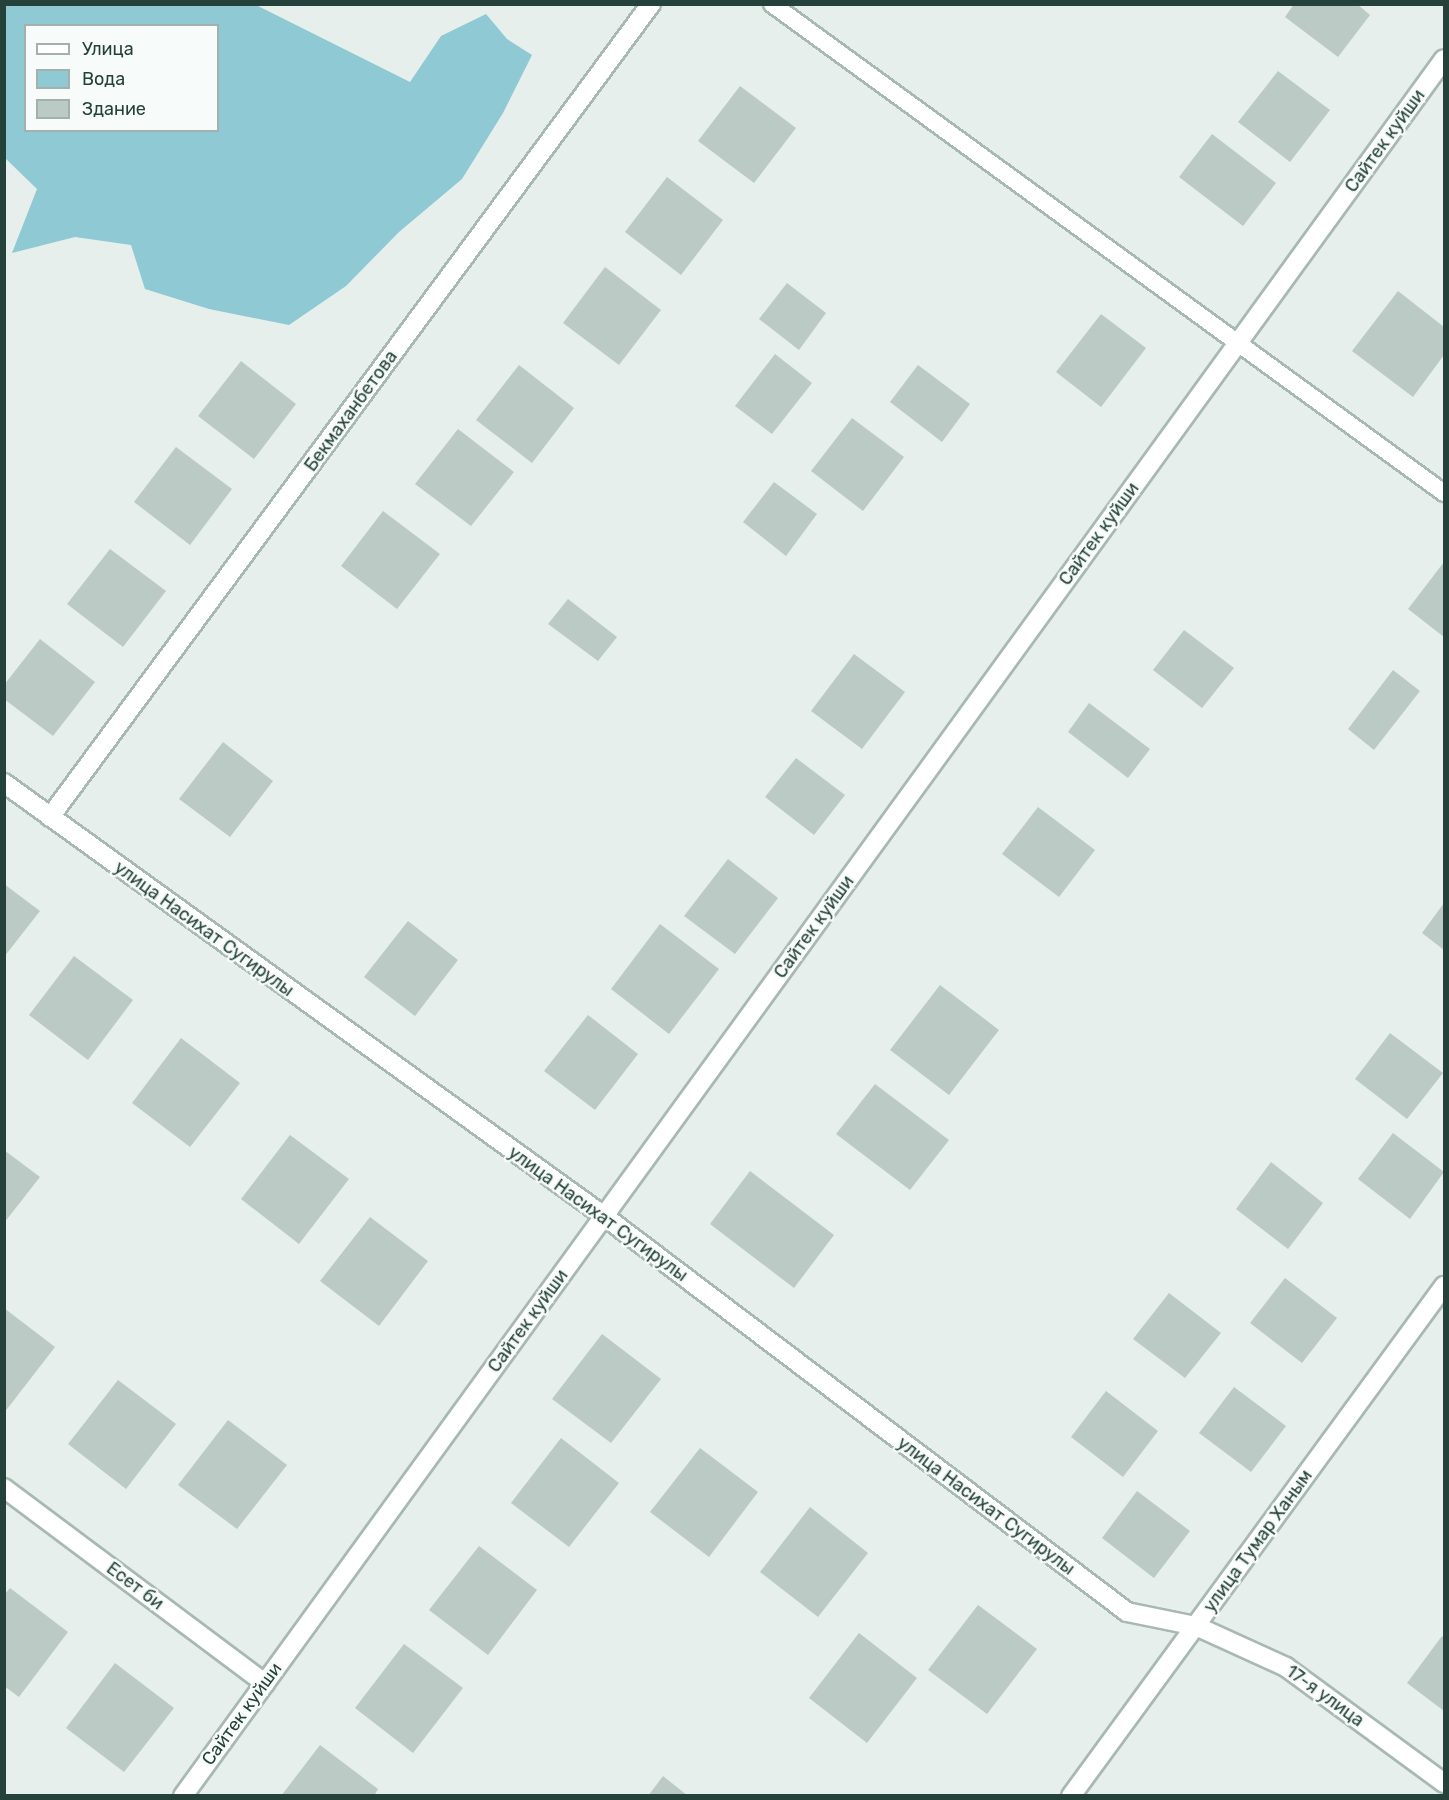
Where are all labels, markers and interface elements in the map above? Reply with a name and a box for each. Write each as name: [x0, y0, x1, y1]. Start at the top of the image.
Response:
legend: [24, 24, 219, 132]
text: Улица: [82, 38, 134, 60]
text: Вода: [82, 68, 125, 90]
street label: Сайтек куйши: [1340, 85, 1430, 197]
text: Здание: [82, 98, 146, 120]
street label: Бекмаханбетова: [300, 346, 402, 476]
street label: Сайтек куйши: [1054, 478, 1144, 590]
street label: улица Насихат Сугирулы: [110, 857, 298, 1001]
street label: Сайтек куйши: [769, 871, 859, 983]
street label: улица Насихат Сугирулы: [504, 1142, 692, 1286]
street label: Сайтек куйши: [483, 1265, 573, 1377]
street label: улица Насихат Сугирулы: [893, 1432, 1079, 1580]
street label: улица Тумар Ханым: [1199, 1465, 1317, 1617]
street label: Есет би: [102, 1558, 168, 1614]
street label: Сайтек куйши: [197, 1658, 287, 1770]
street label: 17-я улица: [1282, 1661, 1368, 1731]

